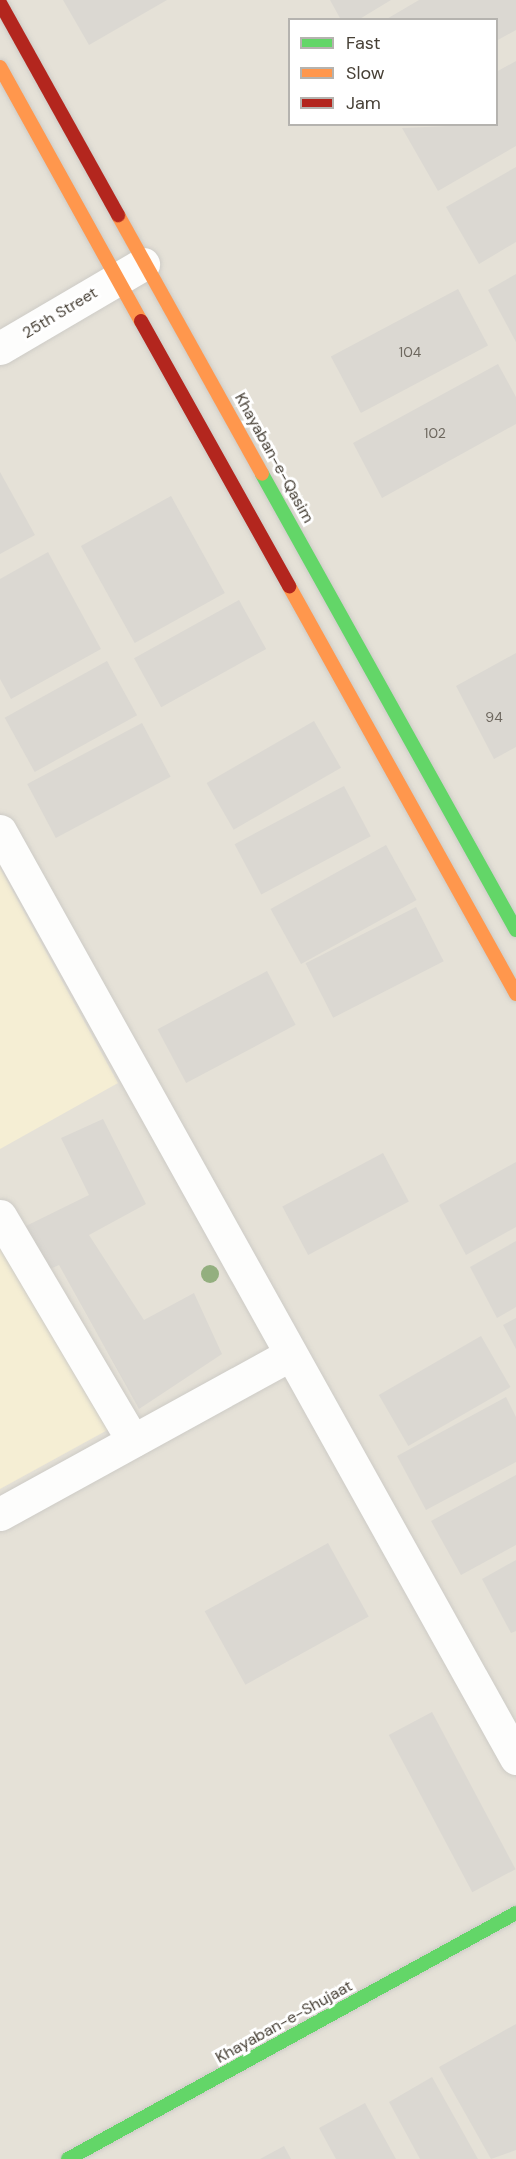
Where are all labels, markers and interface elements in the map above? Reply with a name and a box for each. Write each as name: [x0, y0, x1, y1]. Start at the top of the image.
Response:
legend: [288, 18, 498, 126]
text: Fast: [346, 31, 381, 55]
text: Slow: [346, 61, 385, 85]
text: Jam: [346, 91, 381, 115]
street label: 25th Street: [19, 283, 101, 343]
house number: 104: [399, 344, 421, 360]
street label: Khayaban-e-Qasim: [230, 390, 318, 526]
house number: 102: [424, 425, 446, 441]
house number: 94: [485, 709, 503, 725]
street label: Khayaban-e-Shujaat: [212, 1976, 356, 2068]

